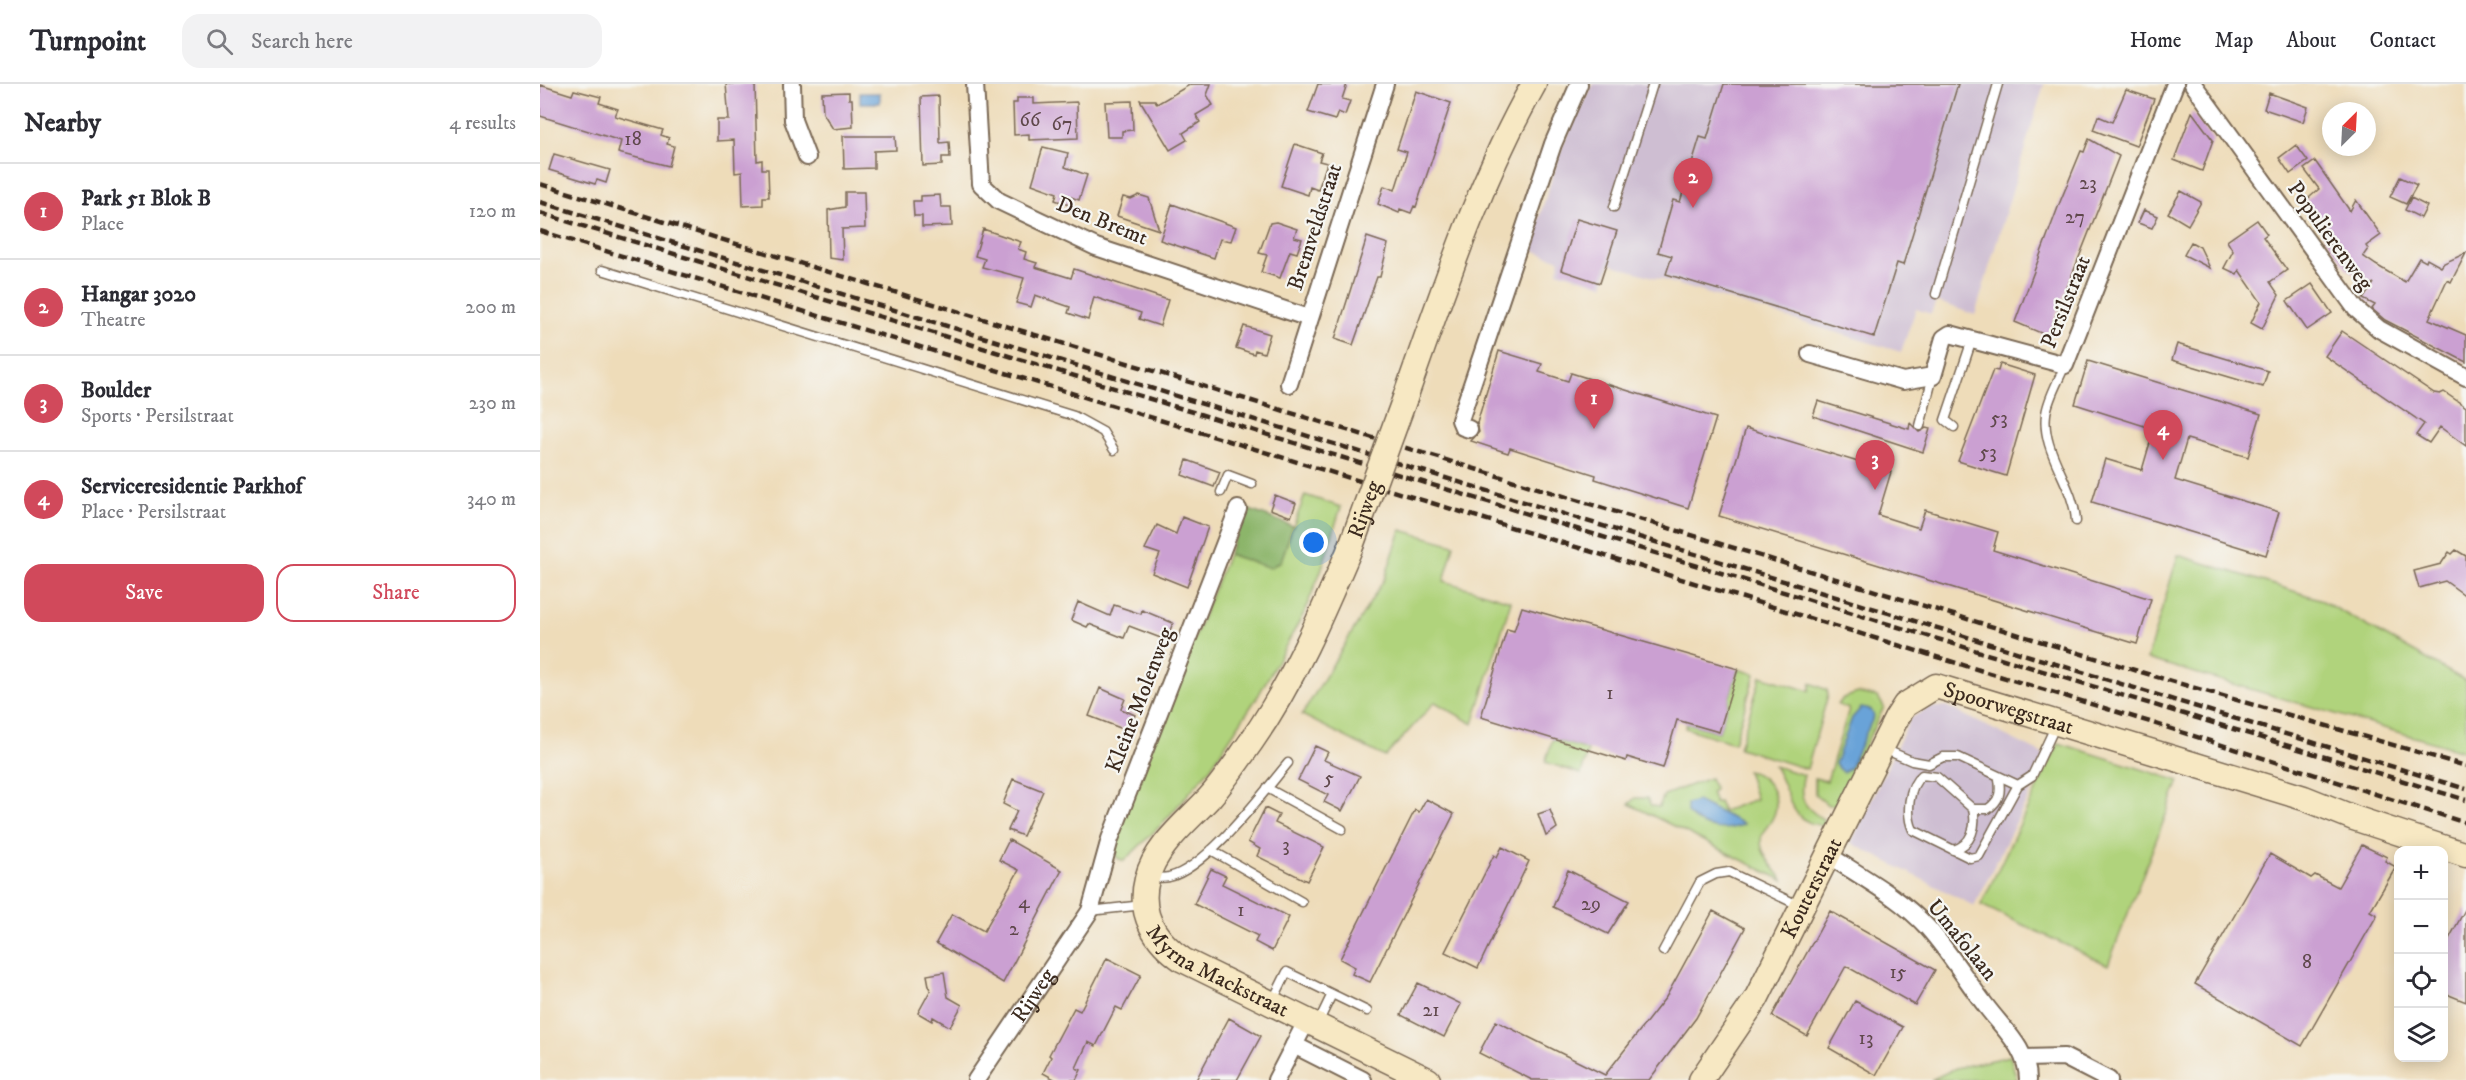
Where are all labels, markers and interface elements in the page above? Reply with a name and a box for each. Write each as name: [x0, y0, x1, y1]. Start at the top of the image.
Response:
search box: [182, 14, 602, 68]
text: Turnpoint: [30, 24, 146, 59]
icon: search: [203, 25, 236, 58]
text: Search here: [251, 28, 353, 55]
text: Home: [2130, 28, 2182, 54]
text: Map: [2215, 28, 2253, 54]
text: About: [2286, 28, 2337, 54]
text: Contact: [2370, 28, 2436, 54]
north arrow: [2322, 102, 2376, 156]
text: Nearby: [24, 107, 101, 140]
house number: 66: [1020, 108, 1041, 133]
text: 4 results: [449, 111, 516, 136]
house number: 67: [1052, 112, 1072, 137]
house number: 18: [624, 127, 642, 152]
pin: 2: [1674, 158, 1712, 208]
street label: Bremveldstraat: [1282, 160, 1348, 294]
house number: 23: [2079, 171, 2097, 196]
street label: Populierenweg: [2281, 176, 2379, 296]
text: Park 51 Blok B: [81, 185, 211, 212]
street label: Den Bremt: [1052, 190, 1152, 252]
text: 1: [40, 199, 47, 224]
text: 120 m: [469, 199, 516, 224]
house number: 27: [2065, 205, 2085, 230]
text: Place: [81, 212, 124, 237]
street label: Persilstraat: [2035, 252, 2097, 352]
text: Hangar 3020: [81, 281, 196, 308]
text: 2: [39, 295, 48, 320]
text: 200 m: [465, 295, 516, 320]
text: Theatre: [81, 308, 145, 333]
text: Boulder: [81, 377, 151, 404]
pin: 1: [1574, 380, 1614, 429]
text: 3: [40, 391, 47, 416]
text: 230 m: [469, 391, 516, 416]
text: Sports · Persilstraat: [81, 404, 234, 429]
house number: 53: [1990, 406, 2008, 431]
pin: 4: [2144, 410, 2182, 460]
pin: 3: [1856, 440, 1894, 490]
house number: 53: [1979, 440, 1997, 465]
text: Serviceresidentie Parkhof: [81, 473, 303, 500]
street label: Rijweg: [1341, 477, 1387, 542]
text: 4: [38, 487, 49, 512]
text: 340 m: [467, 487, 516, 512]
text: Place · Persilstraat: [81, 500, 226, 525]
your location: [1299, 528, 1328, 557]
button: Save: [24, 564, 264, 622]
button: Share: [276, 564, 516, 622]
street label: Kleine Molenweg: [1100, 623, 1180, 776]
street label: Spoorwegstraat: [1940, 676, 2077, 741]
house number: 1: [1606, 681, 1614, 706]
house number: 5: [1324, 766, 1334, 791]
house number: 3: [1282, 833, 1290, 858]
street label: Kouterstraat: [1775, 833, 1848, 943]
map controls: [2394, 846, 2448, 1062]
button: +: [2394, 846, 2448, 900]
house number: 4: [1018, 890, 1030, 915]
house number: 29: [1581, 892, 1601, 917]
street label: Umafolaan: [1921, 894, 2003, 986]
house number: 1: [1237, 898, 1245, 923]
button: −: [2394, 900, 2448, 954]
house number: 2: [1009, 917, 1019, 942]
street label: Myrna Mackstraat: [1140, 919, 1293, 1023]
house number: 8: [2302, 950, 2312, 975]
button: locate: [2394, 954, 2448, 1008]
house number: 15: [1889, 960, 1907, 985]
street label: Rijweg: [1005, 963, 1061, 1028]
house number: 21: [1422, 998, 1440, 1023]
button: layers: [2394, 1008, 2448, 1062]
house number: 13: [1859, 1026, 1873, 1051]

